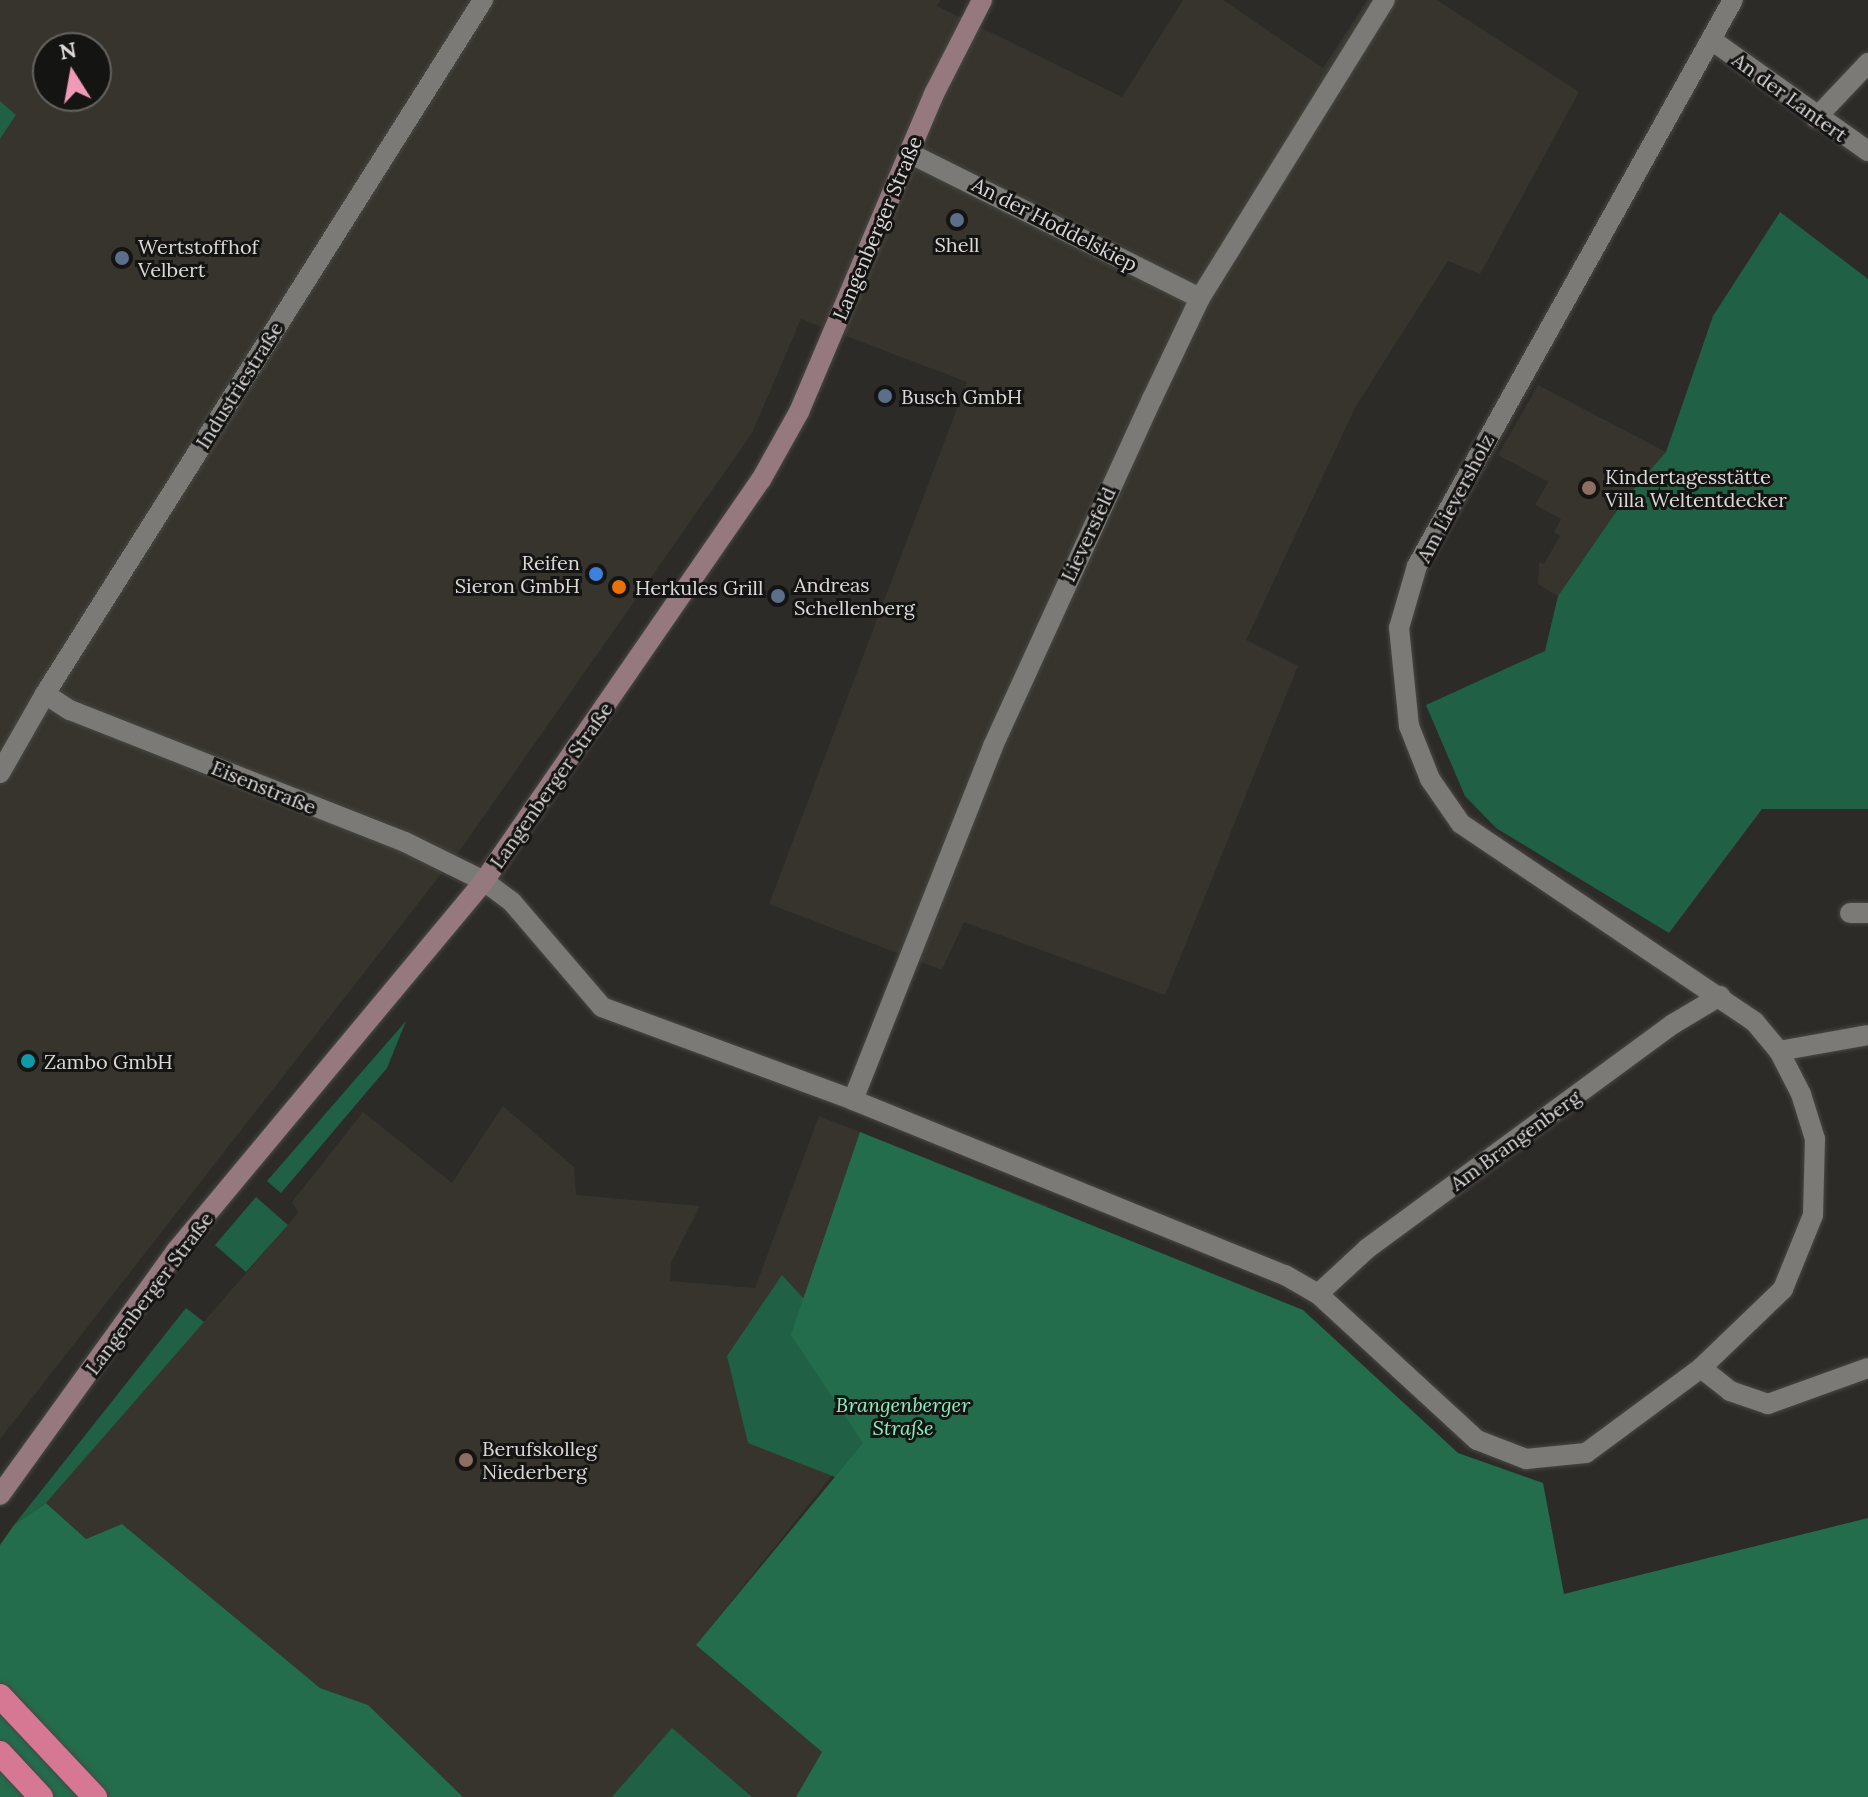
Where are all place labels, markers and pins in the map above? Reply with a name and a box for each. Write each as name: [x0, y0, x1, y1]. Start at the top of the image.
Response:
marker: Shell: [948, 211, 966, 229]
place label: Shell: [934, 232, 980, 256]
place label: Wertstoffhof Velbert: [138, 234, 258, 281]
marker: Wertstoffhof Velbert: [113, 249, 131, 267]
place label: Busch GmbH: [901, 384, 1022, 408]
marker: Busch GmbH: [876, 387, 894, 405]
place label: Kindertagesstätte Villa Weltentdecker: [1605, 464, 1787, 511]
marker: Kindertagesstätte Villa Weltentdecker: [1580, 479, 1598, 497]
place label: Reifen Sieron GmbH: [455, 550, 580, 597]
marker: Reifen Sieron GmbH: [587, 565, 605, 583]
place label: Andreas Schellenberg: [794, 572, 915, 619]
place label: Herkules Grill: [635, 575, 763, 599]
marker: Herkules Grill: [610, 578, 628, 596]
marker: Andreas Schellenberg: [769, 587, 787, 605]
place label: Zambo GmbH: [44, 1049, 173, 1073]
marker: Zambo GmbH: [19, 1052, 37, 1070]
place label: Berufskolleg Niederberg: [482, 1436, 597, 1483]
marker: Berufskolleg Niederberg: [457, 1451, 475, 1469]

